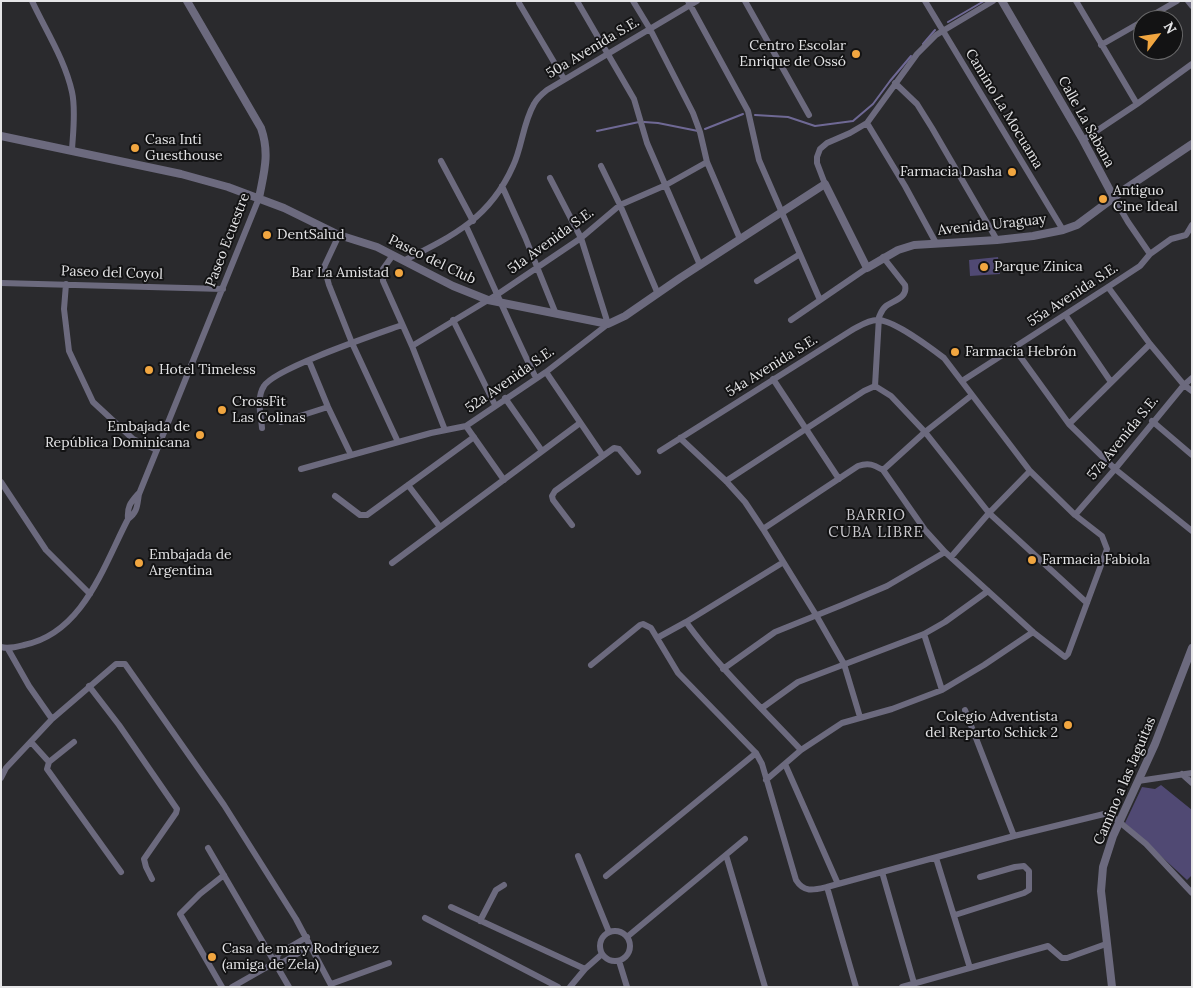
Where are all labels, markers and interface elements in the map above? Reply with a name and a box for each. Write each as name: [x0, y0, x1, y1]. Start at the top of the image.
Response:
north arrow: [1133, 10, 1183, 60]
street label: 50a Avenida S.E.: [543, 14, 643, 82]
text: N: [1159, 19, 1180, 37]
place label: Centro Escolar Enrique de Ossó: [739, 38, 846, 70]
street label: Camino La Mocuama: [962, 46, 1046, 172]
marker: Centro Escolar Enrique de Ossó: [850, 48, 862, 60]
street label: Calle La Sabana: [1054, 74, 1118, 170]
place label: Casa Inti Guesthouse: [145, 132, 223, 164]
marker: Casa Inti Guesthouse: [129, 142, 141, 154]
place label: Farmacia Dasha: [900, 164, 1002, 180]
marker: Farmacia Dasha: [1006, 166, 1018, 178]
place label: Antiguo Cine Ideal: [1113, 183, 1178, 216]
street label: Paseo Ecuestre: [202, 191, 254, 289]
marker: Antiguo Cine Ideal: [1097, 193, 1109, 205]
street label: 51a Avenida S.E.: [505, 204, 597, 278]
street label: Avenida Uraguay: [937, 211, 1047, 239]
place label: DentSalud: [277, 227, 345, 243]
marker: DentSalud: [261, 229, 273, 241]
street label: Paseo del Club: [386, 232, 478, 288]
place label: Parque Zinica: [994, 259, 1083, 275]
street label: 55a Avenida S.E.: [1025, 260, 1121, 330]
marker: Parque Zinica: [978, 261, 990, 273]
street label: Paseo del Coyol: [61, 263, 163, 283]
place label: Bar La Amistad: [291, 265, 389, 281]
marker: Bar La Amistad: [393, 267, 405, 279]
street label: 54a Avenida S.E.: [723, 331, 821, 401]
street label: 52a Avenida S.E.: [462, 343, 558, 417]
place label: Farmacia Hebrón: [965, 344, 1076, 360]
marker: Farmacia Hebrón: [949, 346, 961, 358]
place label: Hotel Timeless: [159, 362, 256, 378]
marker: Hotel Timeless: [143, 364, 155, 376]
street label: 57a Avenida S.E.: [1084, 393, 1162, 483]
place label: CrossFit Las Colinas: [232, 394, 306, 427]
marker: CrossFit Las Colinas: [216, 404, 228, 416]
place label: Embajada de República Dominicana: [45, 419, 190, 452]
marker: Embajada de República Dominicana: [194, 429, 206, 441]
district label: BARRIO CUBA LIBRE: [827, 507, 925, 542]
place label: Embajada de Argentina: [149, 547, 232, 580]
place label: Farmacia Fabiola: [1042, 552, 1150, 568]
marker: Farmacia Fabiola: [1026, 554, 1038, 566]
marker: Embajada de Argentina: [133, 557, 145, 569]
place label: Colegio Adventista del Reparto Schick 2: [925, 709, 1058, 742]
street label: Camino a las Jaguitas: [1090, 714, 1160, 848]
marker: Colegio Adventista del Reparto Schick 2: [1062, 719, 1074, 731]
place label: Casa de mary Rodríguez (amiga de Zela): [222, 941, 379, 974]
marker: Casa de mary Rodríguez (amiga de Zela): [206, 951, 218, 963]

